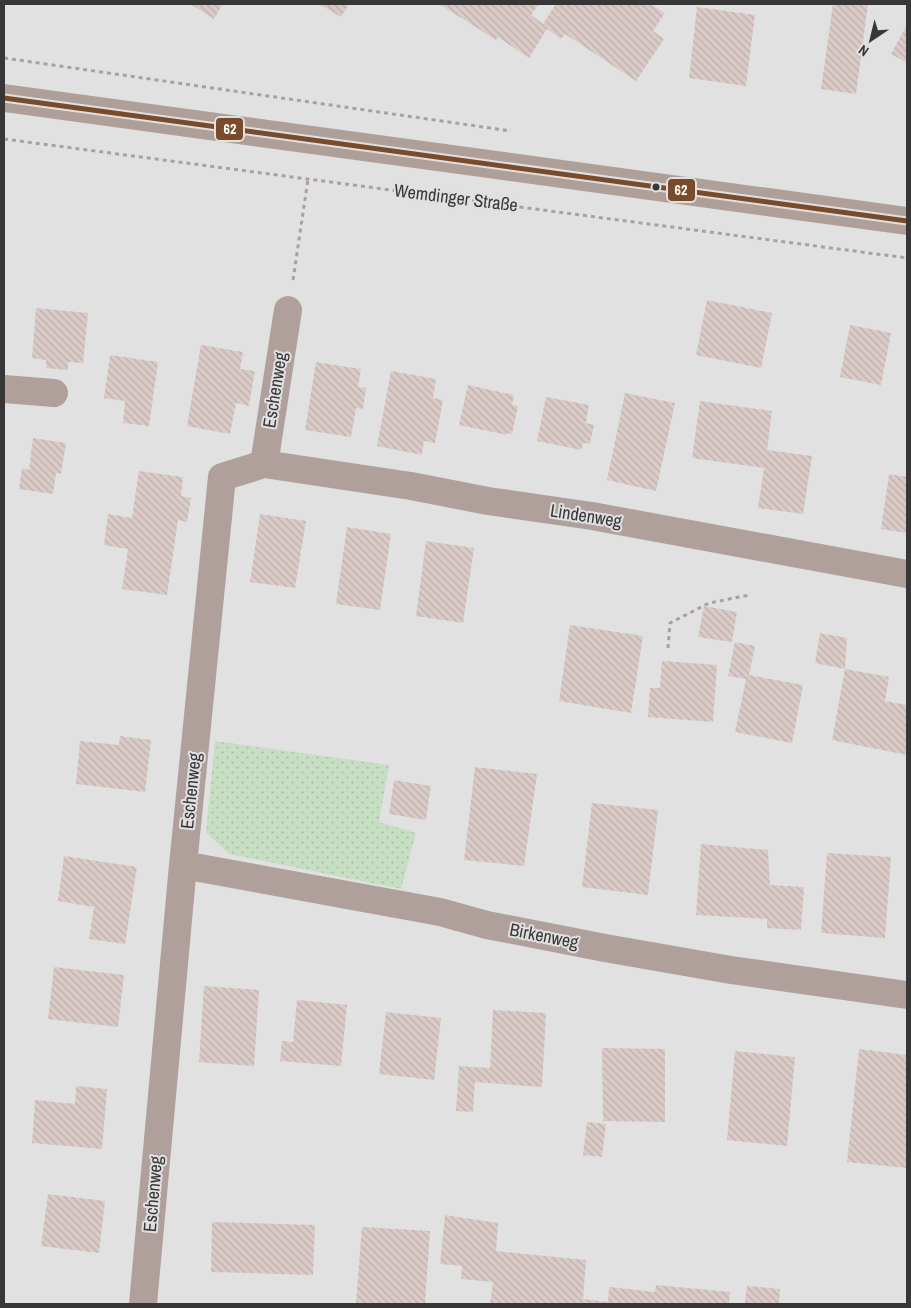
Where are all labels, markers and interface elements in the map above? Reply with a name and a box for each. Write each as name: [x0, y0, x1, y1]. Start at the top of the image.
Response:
north arrow: [846, 15, 896, 65]
text: N: [855, 41, 872, 60]
line badge: 62: [215, 117, 244, 141]
text: 62: [224, 120, 236, 138]
street label: Wemdinger Straße: [393, 178, 519, 217]
line badge: 62: [667, 178, 696, 202]
text: 62: [675, 181, 687, 199]
unlabelled marker: [651, 182, 661, 192]
street label: Eschenweg: [256, 350, 293, 430]
street label: Lindenweg: [548, 498, 624, 534]
street label: Eschenweg: [174, 751, 207, 830]
street label: Birkenweg: [507, 917, 581, 955]
street label: Eschenweg: [137, 1154, 168, 1233]

